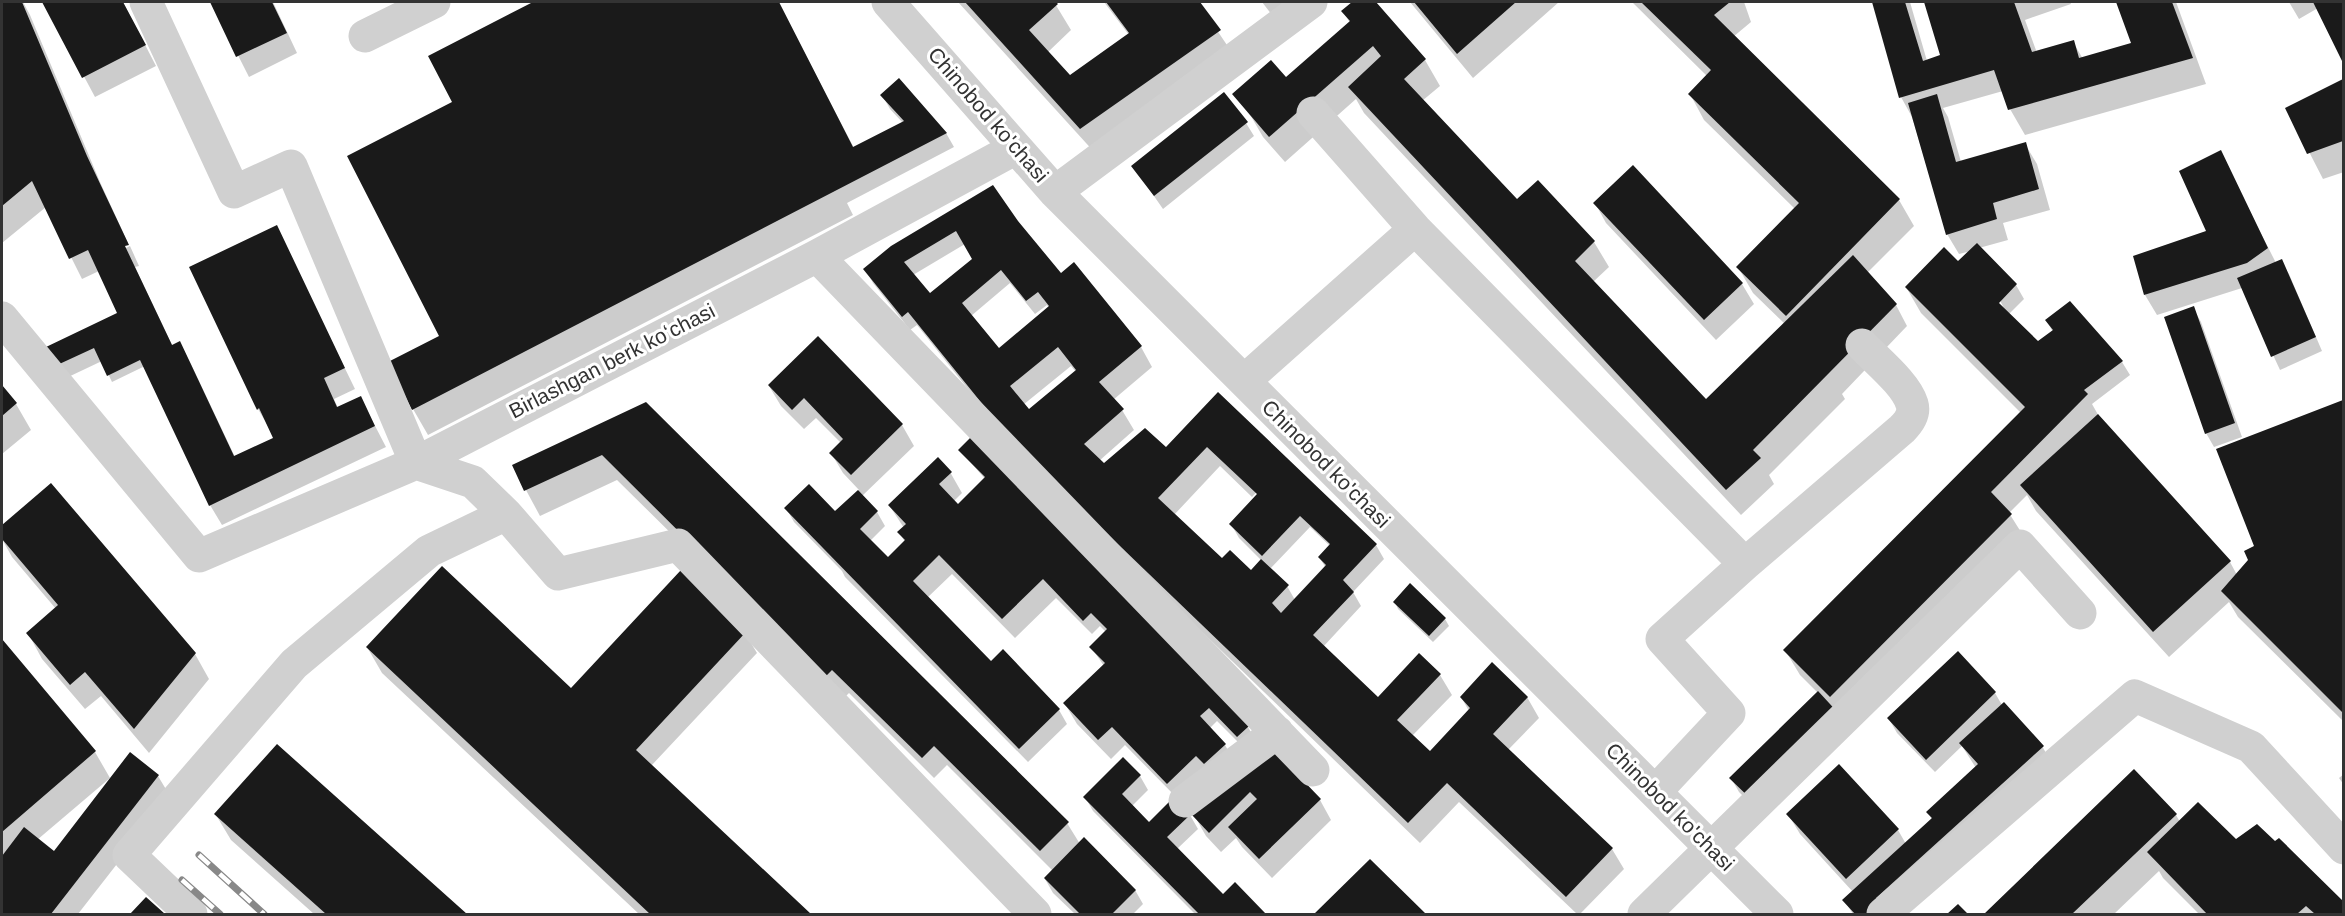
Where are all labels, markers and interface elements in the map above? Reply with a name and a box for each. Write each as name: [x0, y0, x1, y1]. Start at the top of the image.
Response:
street label: Chinobod ko'chasi: [924, 43, 1053, 187]
street label: Birlashgan berk koʻchasi: [505, 299, 718, 422]
street label: Chinobod ko'chasi: [1258, 395, 1395, 532]
street label: Chinobod ko'chasi: [1602, 738, 1739, 875]

